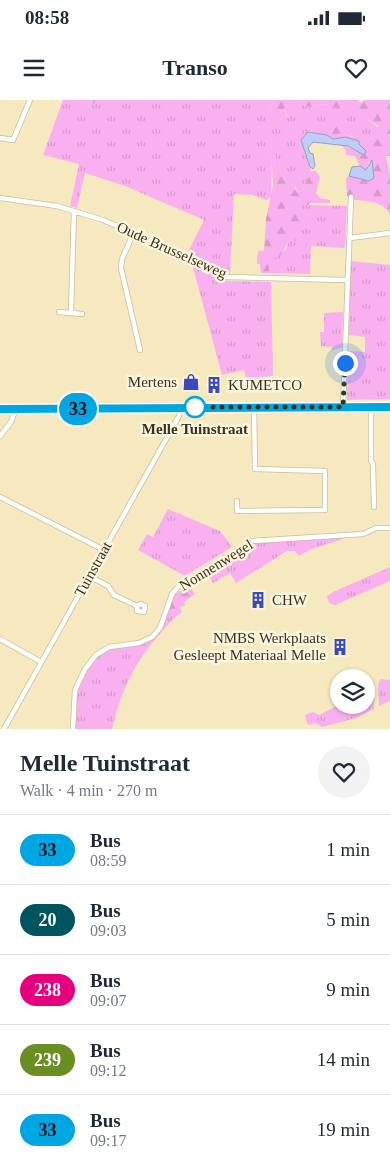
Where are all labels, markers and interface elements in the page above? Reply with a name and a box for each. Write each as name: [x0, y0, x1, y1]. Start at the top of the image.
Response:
text: 08:58: [25, 7, 69, 28]
icon: menu: [20, 54, 48, 82]
icon: heart: [342, 54, 370, 82]
text: Transo: [162, 55, 228, 80]
street label: Oude Brusselseweg: [115, 219, 230, 282]
your location: [333, 351, 358, 376]
shop icon: Mertens: [181, 372, 201, 392]
place label: Mertens: [128, 374, 177, 390]
building icon: KUMETCO: [204, 375, 224, 395]
place label: KUMETCO: [228, 377, 302, 393]
line badge: 33: [56, 393, 100, 425]
marker: Melle Tuinstraat: [184, 396, 206, 418]
text: 33: [69, 399, 87, 419]
place label: Melle Tuinstraat: [142, 421, 248, 437]
street label: Nonnenwegel: [176, 536, 256, 594]
street label: Tuinstraat: [71, 538, 115, 599]
building icon: CHW: [248, 590, 268, 610]
place label: CHW: [272, 592, 308, 608]
place label: NMBS Werkplaats Gesleept Materiaal Melle: [174, 630, 326, 663]
building icon: NMBS Werkplaats Gesleept Materiaal Melle: [330, 637, 350, 657]
map controls: [330, 669, 375, 714]
button: layers: [330, 669, 375, 714]
button: heart: [318, 746, 370, 798]
text: Melle Tuinstraat: [20, 750, 190, 776]
text: Walk · 4 min · 270 m: [20, 782, 157, 799]
text: Bus: [90, 830, 121, 851]
text: 1 min: [326, 839, 370, 860]
text: 33: [39, 840, 57, 860]
text: 08:59: [90, 852, 126, 869]
text: Bus: [90, 900, 121, 921]
text: 5 min: [326, 909, 370, 930]
text: 20: [39, 910, 57, 930]
text: 09:03: [90, 922, 126, 939]
text: Bus: [90, 970, 121, 991]
text: 9 min: [326, 979, 370, 1000]
text: 238: [34, 980, 61, 1000]
text: 09:07: [90, 992, 126, 1009]
text: Bus: [90, 1040, 121, 1061]
text: 14 min: [317, 1049, 370, 1070]
text: 239: [34, 1050, 61, 1070]
text: 09:12: [90, 1062, 126, 1079]
text: Bus: [90, 1110, 121, 1131]
text: 19 min: [317, 1119, 370, 1140]
text: 33: [39, 1120, 57, 1140]
text: 09:17: [90, 1132, 126, 1149]

